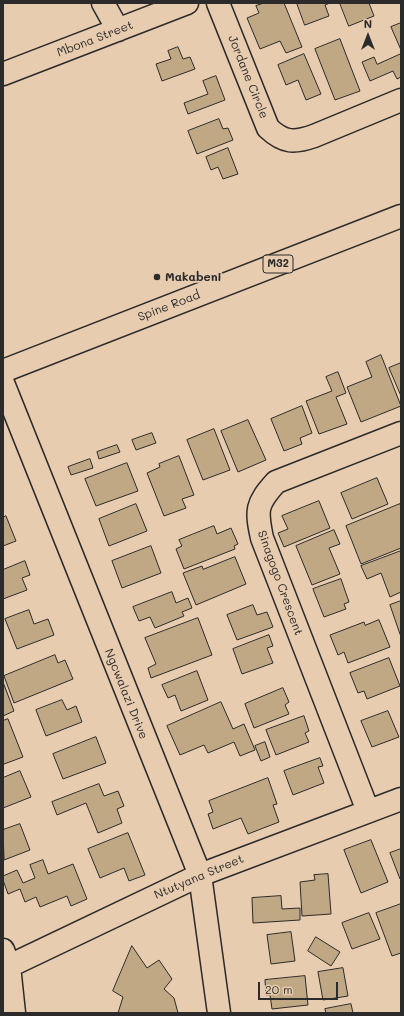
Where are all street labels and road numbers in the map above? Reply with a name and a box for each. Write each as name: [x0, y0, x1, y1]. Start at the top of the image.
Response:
street label: Mbona Street: [55, 18, 135, 60]
street label: Jordane Circle: [225, 33, 271, 121]
road number: M32: [263, 255, 293, 273]
street label: Spine Road: [136, 288, 202, 324]
street label: Sinagogo Crescent: [254, 528, 306, 638]
street label: Ngcwalazi Drive: [101, 647, 151, 741]
street label: Ntutyana Street: [152, 852, 246, 902]

